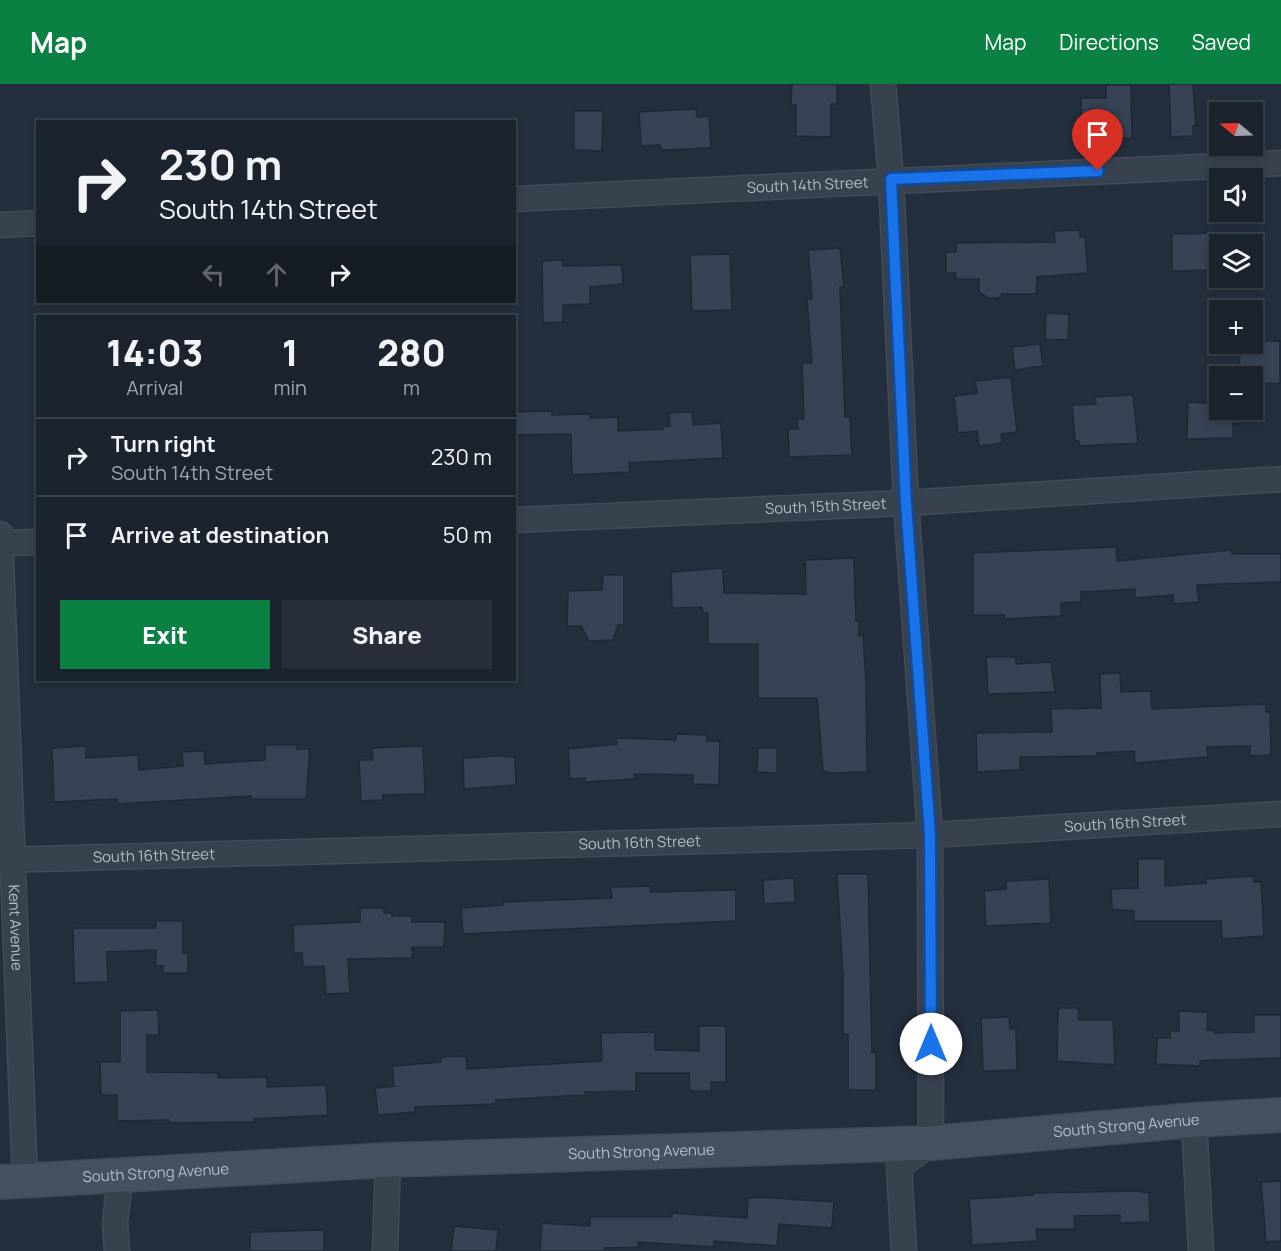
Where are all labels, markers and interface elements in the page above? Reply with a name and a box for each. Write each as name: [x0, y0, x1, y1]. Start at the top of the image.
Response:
text: Map: [30, 23, 87, 61]
text: Map: [985, 28, 1026, 56]
text: Directions: [1059, 28, 1159, 56]
text: Saved: [1192, 28, 1251, 56]
north arrow: [1209, 102, 1263, 156]
map controls: [1209, 102, 1263, 420]
pin: [1072, 109, 1123, 171]
icon: arrive: [1081, 118, 1114, 151]
text: 230 m: [159, 135, 282, 193]
icon: right: [60, 144, 138, 222]
button: sound: [1209, 168, 1263, 222]
street label: South 14th Street: [746, 171, 869, 198]
text: South 14th Street: [159, 190, 378, 227]
button: layers: [1209, 234, 1263, 288]
icon: left: [197, 258, 230, 291]
icon: ahead: [260, 258, 293, 291]
icon: right: [323, 258, 356, 291]
button: +: [1209, 300, 1263, 354]
text: 14:03: [106, 328, 203, 377]
text: 1: [282, 328, 298, 377]
text: 280: [377, 328, 446, 377]
button: −: [1209, 366, 1263, 420]
text: Arrival: [126, 374, 183, 401]
text: min: [273, 374, 307, 401]
text: m: [403, 374, 420, 401]
text: Turn right: [111, 429, 216, 459]
icon: right: [60, 441, 93, 474]
text: 230 m: [431, 442, 492, 472]
text: South 14th Street: [111, 459, 273, 486]
street label: South 15th Street: [765, 493, 887, 519]
icon: arrive: [60, 519, 93, 552]
text: Arrive at destination: [111, 520, 329, 550]
text: 50 m: [443, 520, 492, 550]
button: Exit: [60, 600, 270, 669]
button: Share: [282, 600, 492, 669]
street label: South 16th Street: [1064, 809, 1187, 837]
street label: South 16th Street: [578, 830, 701, 854]
street label: South 16th Street: [93, 843, 215, 868]
street label: Kent Avenue: [4, 884, 28, 971]
position arrow: [899, 1012, 963, 1076]
street label: South Strong Avenue: [1052, 1109, 1200, 1142]
street label: South Strong Avenue: [568, 1139, 715, 1164]
street label: South Strong Avenue: [82, 1158, 230, 1187]

